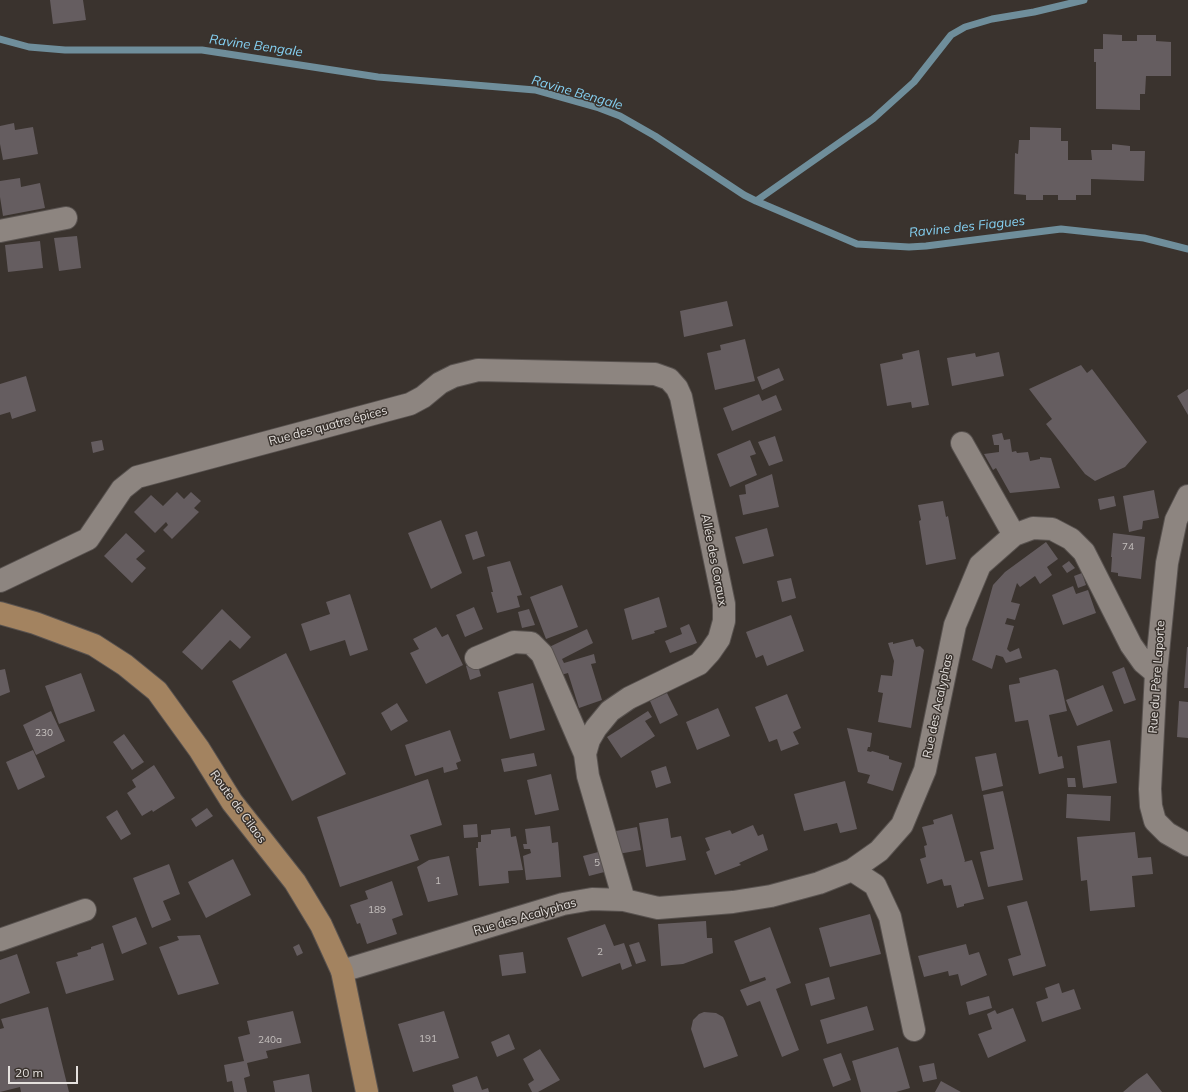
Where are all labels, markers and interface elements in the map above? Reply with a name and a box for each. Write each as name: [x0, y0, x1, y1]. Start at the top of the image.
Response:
water label: Ravine Bengale: [208, 32, 304, 60]
water label: Ravine Bengale: [530, 73, 624, 113]
water label: Ravine des Fiagues: [908, 213, 1026, 241]
street label: Rue des quatre épices: [267, 403, 389, 449]
street label: Allée des Coraux: [698, 513, 730, 607]
house number: 74: [1122, 541, 1134, 553]
street label: Rue du Père Laporte: [1146, 620, 1168, 734]
street label: Rue des Acalyphas: [920, 653, 956, 759]
house number: 230: [35, 727, 53, 739]
street label: Route de Cilaos: [207, 768, 269, 846]
house number: 5: [594, 857, 600, 869]
house number: 1: [435, 875, 441, 887]
street label: Rue des Acalyphas: [472, 895, 578, 939]
house number: 189: [368, 904, 386, 916]
house number: 2: [597, 946, 603, 958]
house number: 191: [419, 1033, 437, 1045]
house number: 240a: [258, 1034, 282, 1046]
scale bar: [10, 1058, 80, 1084]
text: 20 m: [15, 1065, 43, 1080]

